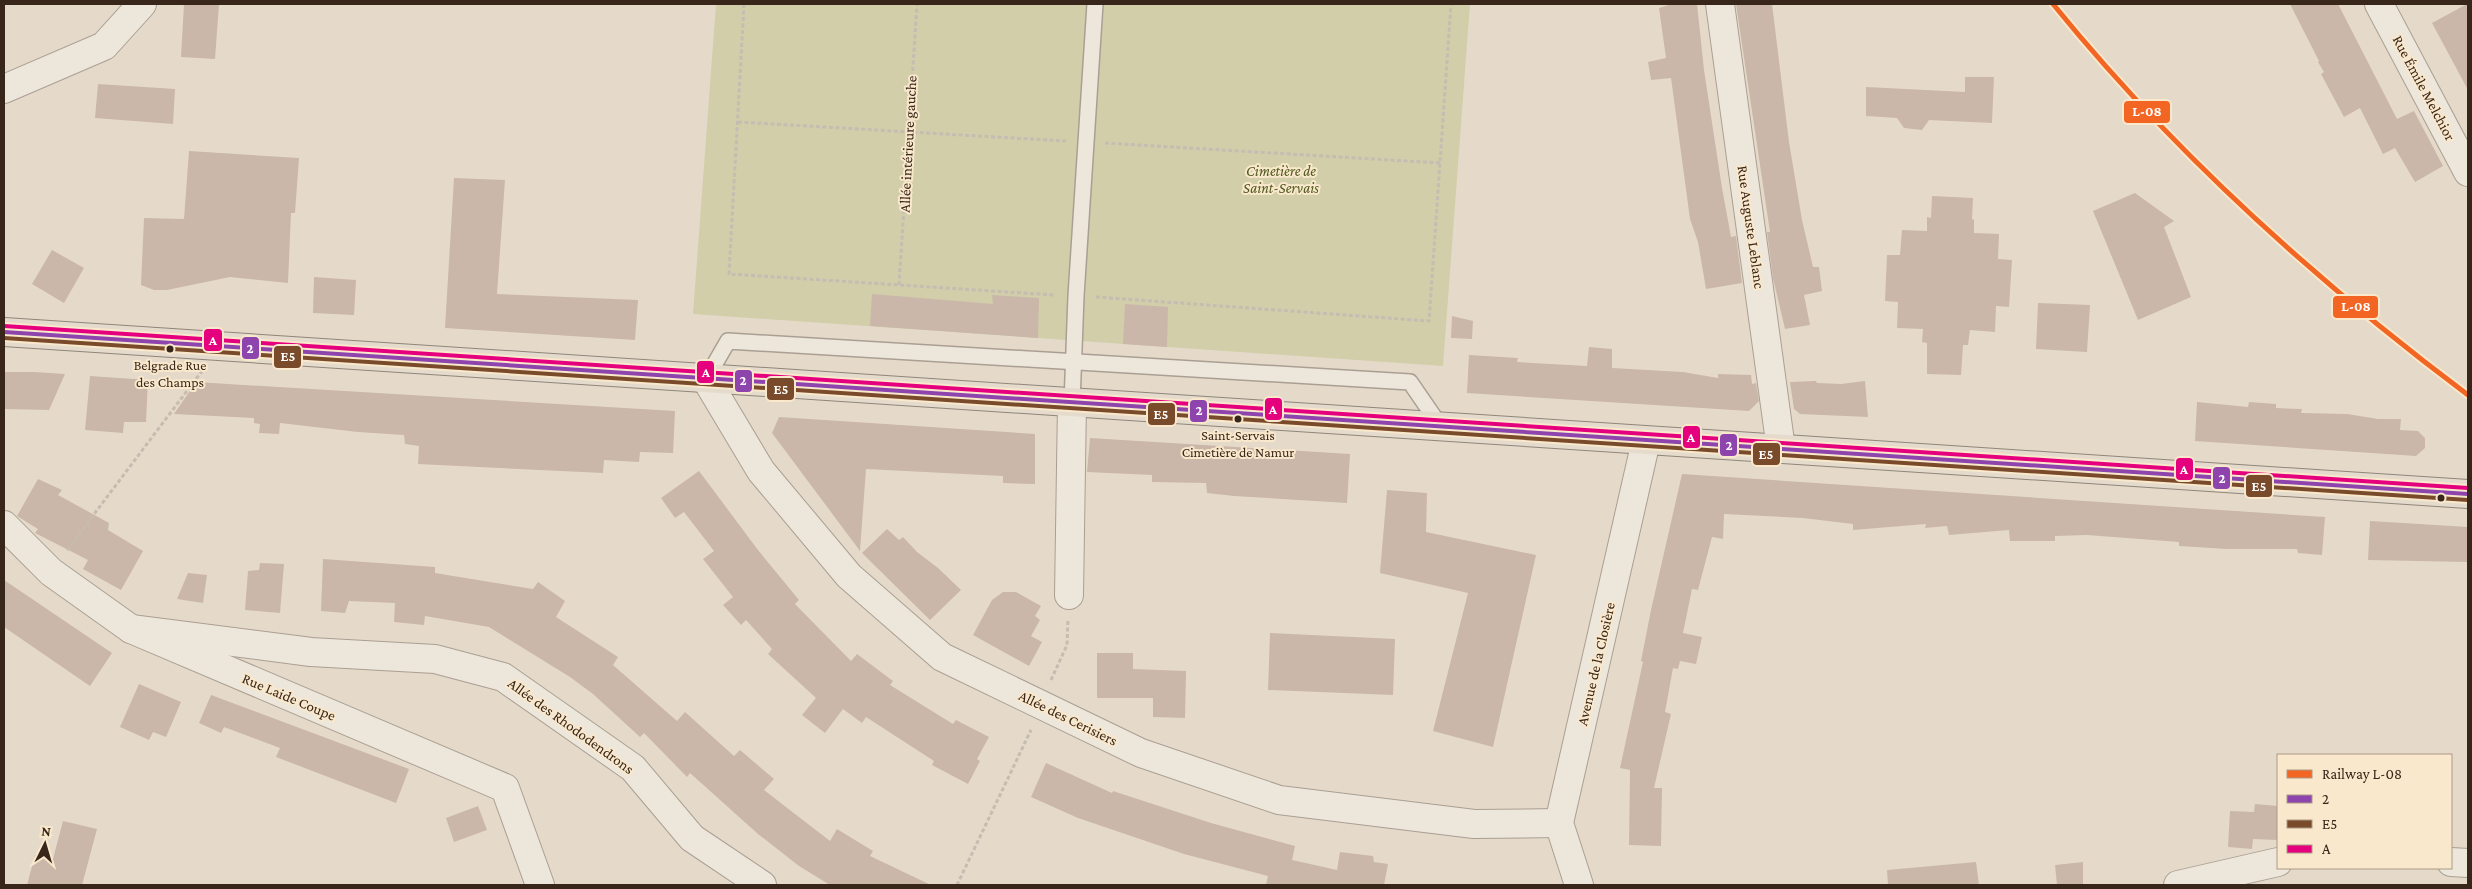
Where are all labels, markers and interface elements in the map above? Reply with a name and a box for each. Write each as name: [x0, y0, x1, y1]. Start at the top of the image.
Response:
street label: Rue Émile Melchior: [2390, 33, 2459, 144]
street label: Allée intérieure gauche: [896, 75, 921, 213]
line badge: L-08: [2123, 100, 2171, 124]
text: L-08: [2132, 103, 2162, 119]
park label: Cimetière de Saint-Servais: [1243, 163, 1319, 196]
street label: Rue Auguste Leblanc: [1733, 164, 1768, 290]
line badge: L-08: [2332, 295, 2379, 319]
text: L-08: [2341, 298, 2371, 314]
line badge: A: [203, 328, 223, 352]
text: A: [208, 332, 218, 348]
line badge: 2: [241, 336, 260, 360]
text: 2: [246, 340, 254, 356]
marker: Belgrade Rue des Champs: [165, 344, 175, 354]
line badge: E5: [273, 345, 302, 369]
text: E5: [281, 348, 296, 364]
place label: Belgrade Rue des Champs: [134, 357, 206, 390]
line badge: A: [696, 360, 715, 384]
text: A: [701, 364, 711, 380]
line badge: 2: [734, 369, 753, 393]
text: 2: [739, 372, 747, 388]
line badge: E5: [766, 377, 795, 401]
text: E5: [774, 381, 789, 397]
line badge: A: [1264, 397, 1283, 421]
line badge: 2: [1189, 399, 1208, 423]
text: A: [1268, 401, 1278, 417]
line badge: E5: [1147, 402, 1176, 426]
text: 2: [1195, 402, 1203, 418]
text: E5: [1154, 406, 1169, 422]
marker: Saint-Servais Cimetière de Namur: [1233, 414, 1243, 424]
line badge: A: [1682, 425, 1701, 449]
place label: Saint-Servais Cimetière de Namur: [1182, 427, 1294, 460]
text: A: [1686, 429, 1696, 445]
line badge: 2: [1719, 433, 1738, 457]
text: 2: [1725, 437, 1733, 453]
line badge: E5: [1752, 442, 1781, 466]
text: E5: [1759, 446, 1774, 462]
line badge: A: [2175, 457, 2194, 481]
text: A: [2179, 461, 2189, 477]
line badge: 2: [2212, 466, 2231, 490]
text: 2: [2218, 470, 2226, 486]
line badge: E5: [2245, 474, 2273, 498]
text: E5: [2252, 478, 2267, 494]
unlabelled marker: [2436, 493, 2446, 503]
street label: Avenue de la Closière: [1574, 600, 1618, 727]
street label: Rue Laide Coupe: [240, 670, 338, 725]
street label: Allée des Rhododendrons: [505, 675, 637, 777]
street label: Allée des Cerisiers: [1016, 687, 1120, 749]
legend: [2277, 754, 2452, 869]
text: Railway L-08: [2322, 766, 2402, 783]
text: 2: [2322, 791, 2329, 807]
text: E5: [2322, 816, 2337, 832]
north arrow: [20, 819, 70, 869]
text: N: [41, 823, 52, 839]
text: A: [2322, 841, 2331, 857]

